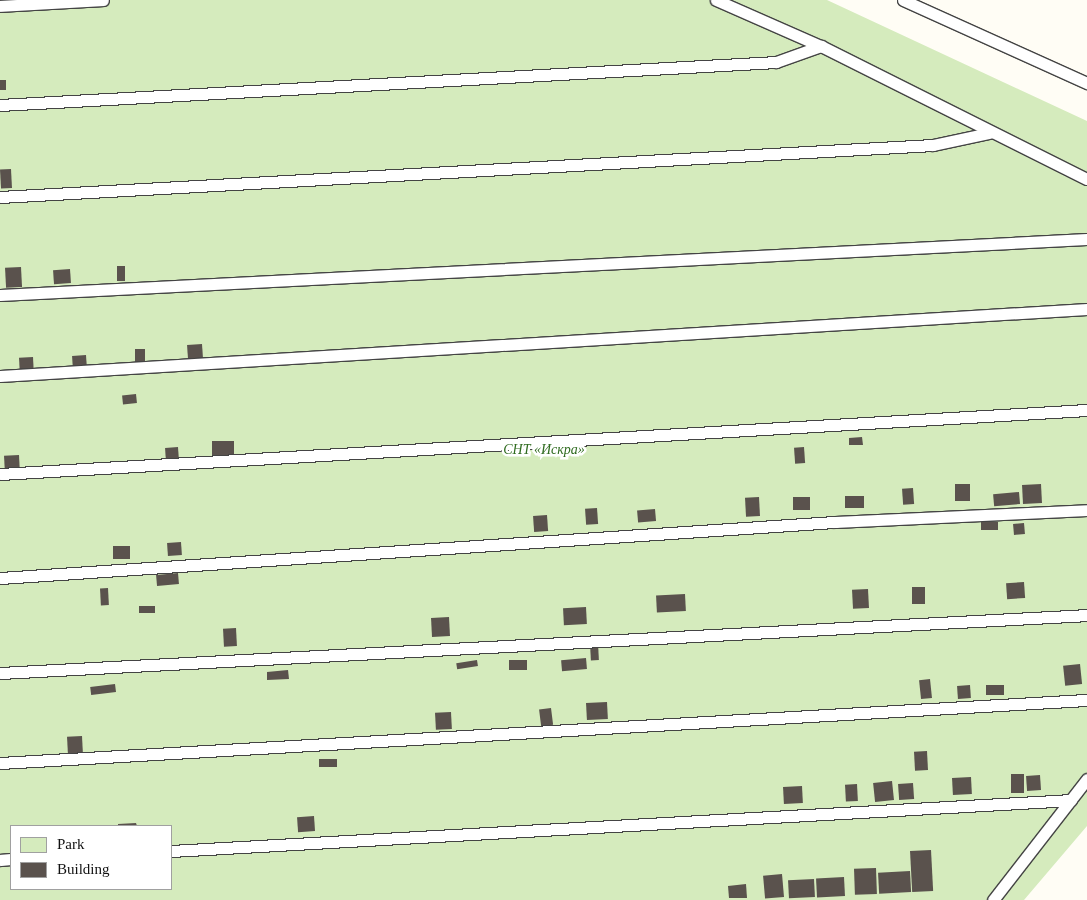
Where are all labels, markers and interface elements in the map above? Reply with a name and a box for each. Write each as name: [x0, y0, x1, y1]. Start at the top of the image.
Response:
park label: СНТ «Искра»: [503, 442, 585, 458]
legend: [10, 825, 172, 890]
text: Park: [57, 836, 85, 852]
text: Building: [57, 861, 110, 877]

